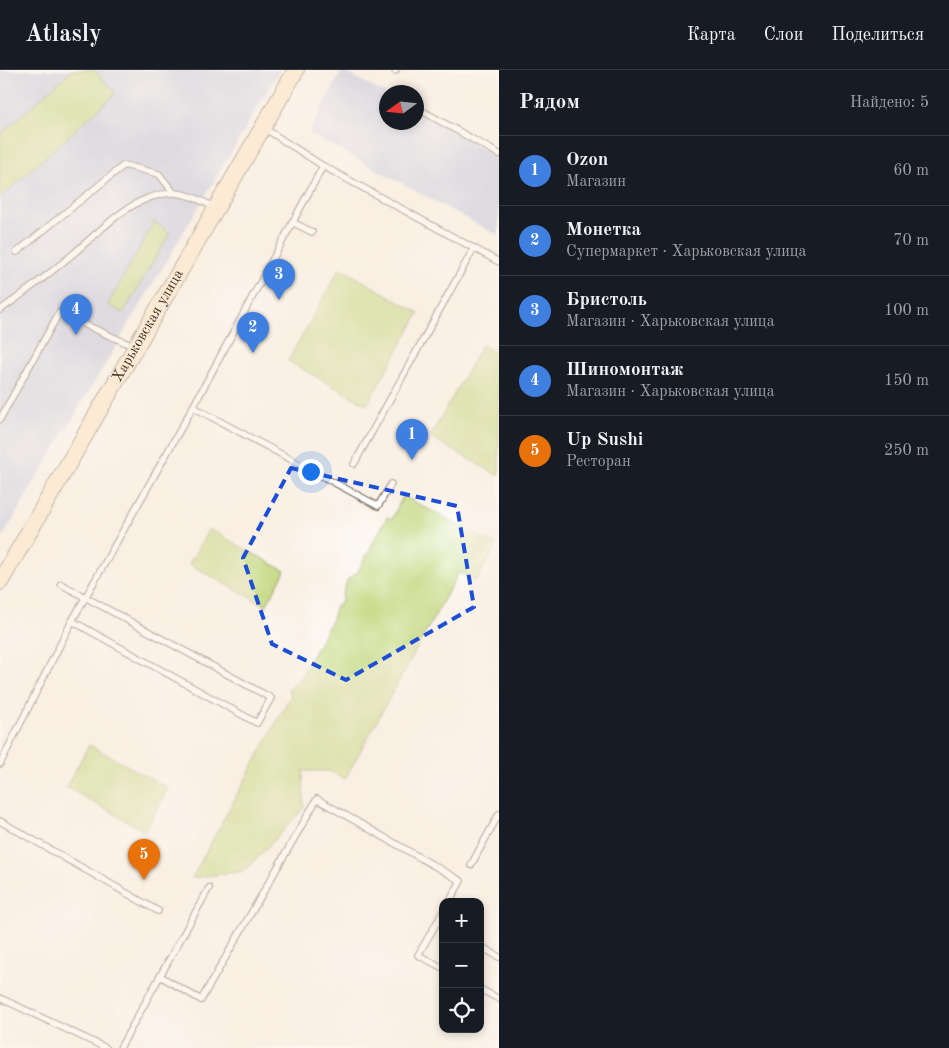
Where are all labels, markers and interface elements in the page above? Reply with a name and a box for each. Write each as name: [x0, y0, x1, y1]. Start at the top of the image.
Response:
text: Atlasly: [25, 23, 102, 47]
text: Карта: [687, 26, 736, 44]
text: Слои: [764, 26, 803, 44]
text: Поделиться: [831, 26, 924, 44]
north arrow: [379, 85, 424, 130]
text: Рядом: [519, 92, 580, 113]
text: Найдено: 5: [850, 95, 929, 111]
text: Ozon: [566, 151, 608, 170]
text: 1: [530, 163, 540, 179]
text: 60 m: [893, 163, 929, 179]
text: Магазин: [566, 174, 626, 190]
text: Монетка: [566, 221, 641, 240]
text: 2: [530, 233, 540, 249]
text: 70 m: [893, 233, 929, 249]
text: Супермаркет · Харьковская улица: [566, 244, 807, 260]
pin: 3: [263, 259, 295, 300]
street label: Харьковская улица: [110, 267, 187, 384]
text: Бристоль: [566, 291, 647, 310]
pin: 4: [60, 294, 92, 335]
text: 3: [530, 303, 540, 319]
text: 100 m: [884, 303, 929, 319]
pin: 2: [237, 312, 269, 353]
text: Магазин · Харьковская улица: [566, 314, 775, 330]
text: Шиномонтаж: [566, 361, 684, 380]
text: 4: [530, 373, 540, 389]
text: 150 m: [884, 373, 929, 389]
text: Магазин · Харьковская улица: [566, 384, 775, 400]
pin: 1: [396, 419, 428, 460]
text: Up Sushi: [566, 431, 643, 450]
text: 5: [530, 443, 540, 459]
text: 250 m: [884, 443, 929, 459]
text: Ресторан: [566, 454, 631, 470]
your location: [298, 459, 324, 485]
pin: 5: [128, 839, 160, 880]
map controls: [439, 898, 484, 1033]
button: +: [439, 898, 484, 943]
button: −: [439, 943, 484, 988]
button: locate: [439, 988, 484, 1033]

